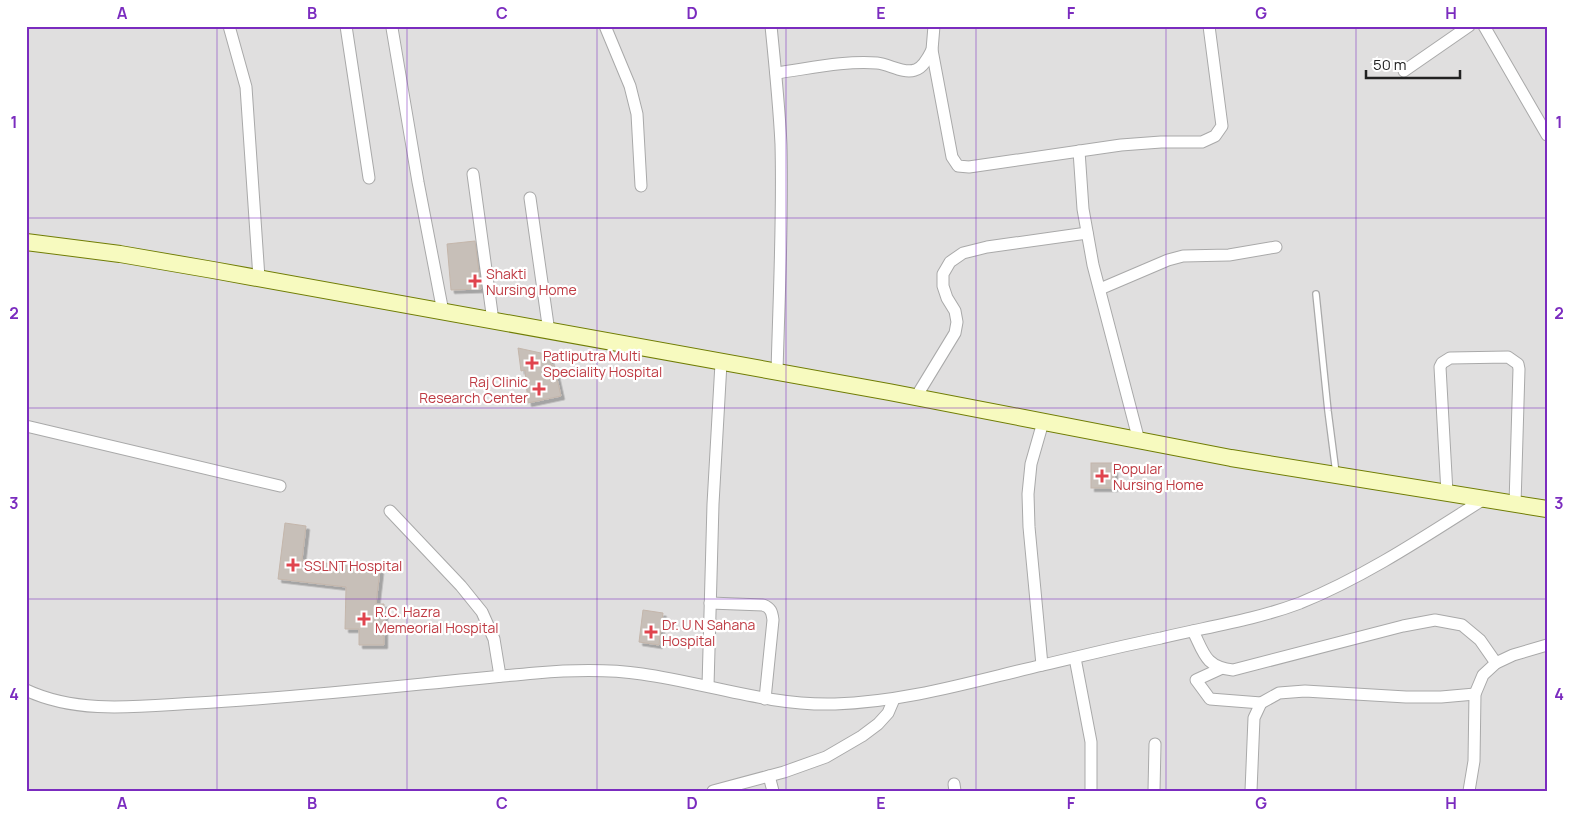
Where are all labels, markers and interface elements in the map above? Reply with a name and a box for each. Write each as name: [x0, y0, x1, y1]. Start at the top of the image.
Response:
text: A: [117, 2, 128, 24]
text: B: [307, 2, 317, 24]
text: C: [496, 2, 508, 24]
text: D: [686, 2, 698, 24]
text: E: [876, 2, 886, 24]
text: F: [1067, 2, 1076, 24]
text: G: [1255, 2, 1267, 24]
text: H: [1445, 2, 1457, 24]
scale bar: [1366, 48, 1459, 80]
text: 50 m: [1373, 54, 1407, 75]
text: 1: [10, 111, 18, 133]
text: 1: [1555, 111, 1563, 133]
place label: Shakti Nursing Home: [486, 264, 577, 299]
marker: Shakti Nursing Home: [468, 274, 482, 288]
text: 2: [9, 302, 19, 324]
text: 2: [1554, 302, 1564, 324]
place label: Patliputra Multi Speciality Hospital: [543, 346, 662, 381]
marker: Patliputra Multi Speciality Hospital: [525, 356, 539, 370]
place label: Raj Clinic Research Center: [419, 372, 528, 407]
marker: Raj Clinic Research Center: [532, 382, 546, 396]
place label: Popular Nursing Home: [1113, 459, 1204, 494]
marker: Popular Nursing Home: [1095, 469, 1109, 483]
text: 3: [9, 492, 19, 514]
text: 3: [1554, 492, 1564, 514]
place label: SSLNT Hospital: [304, 556, 402, 575]
marker: SSLNT Hospital: [286, 558, 300, 572]
place label: R.C. Hazra Memeorial Hospital: [375, 602, 499, 637]
marker: R.C. Hazra Memeorial Hospital: [357, 612, 371, 626]
place label: Dr. U N Sahana Hospital: [662, 615, 755, 650]
marker: Dr. U N Sahana Hospital: [644, 625, 658, 639]
text: 4: [9, 683, 19, 705]
text: 4: [1554, 683, 1564, 705]
text: A: [117, 792, 128, 814]
text: B: [307, 792, 317, 814]
text: C: [496, 792, 508, 814]
text: D: [686, 792, 698, 814]
text: E: [876, 792, 886, 814]
text: F: [1067, 792, 1076, 814]
text: G: [1255, 792, 1267, 814]
text: H: [1445, 792, 1457, 814]

